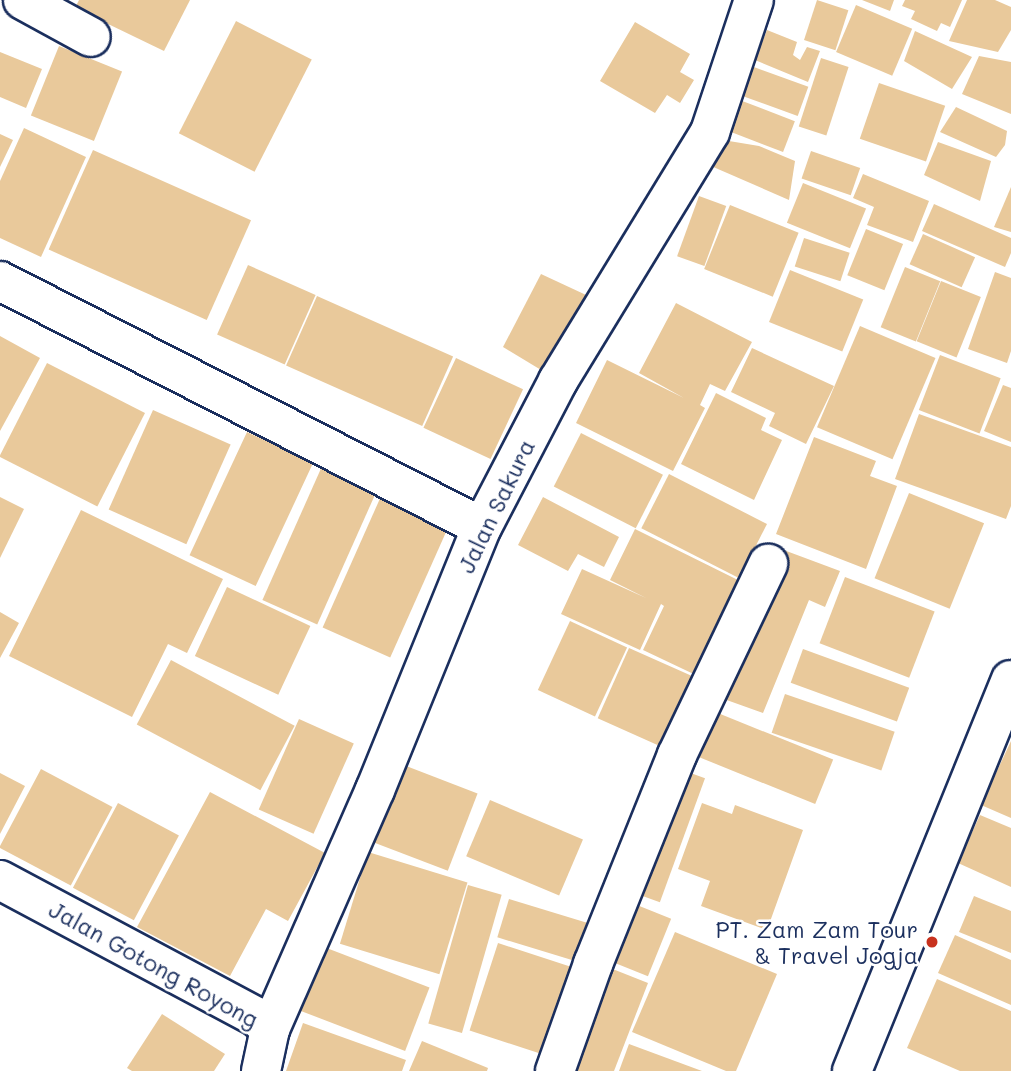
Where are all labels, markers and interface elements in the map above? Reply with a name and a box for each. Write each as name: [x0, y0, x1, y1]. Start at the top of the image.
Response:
street label: Jalan Sakura: [452, 435, 540, 577]
street label: Jalan Gotong Royong: [44, 895, 264, 1033]
place label: PT. Zam Zam Tour & Travel Jogja: [715, 915, 918, 969]
marker: PT. Zam Zam Tour & Travel Jogja: [924, 934, 940, 950]

